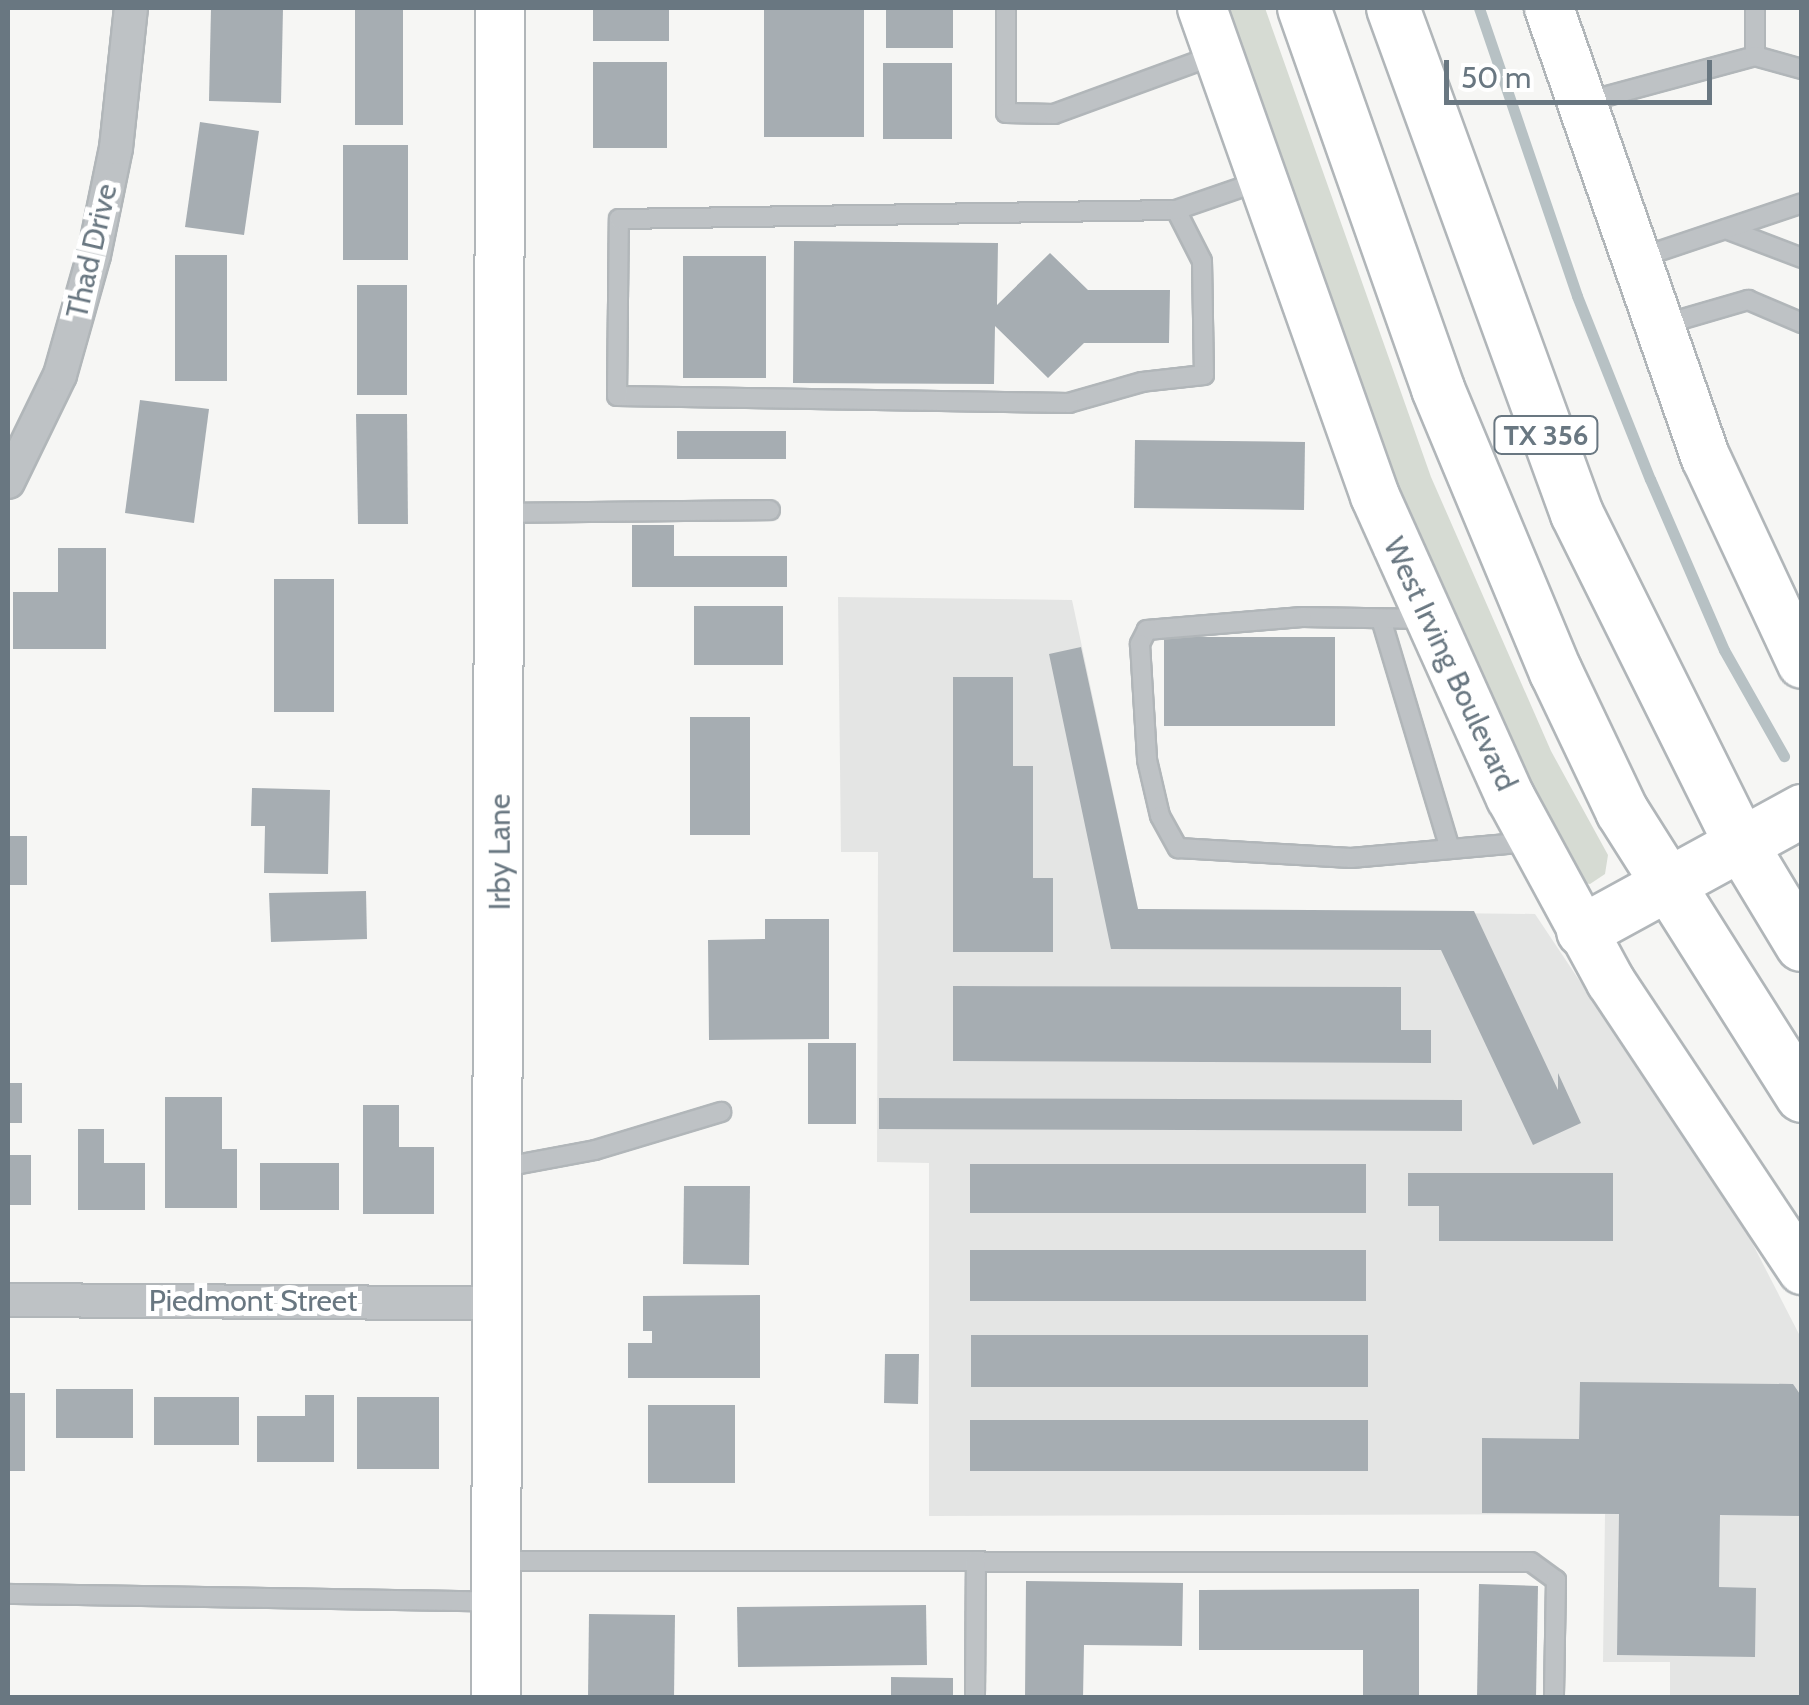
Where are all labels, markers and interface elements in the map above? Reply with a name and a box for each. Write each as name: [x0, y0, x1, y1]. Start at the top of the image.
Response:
scale bar: [1449, 40, 1716, 102]
text: 50 m: [1461, 59, 1531, 96]
street label: Thad Drive: [59, 180, 125, 322]
road number: TX 356: [1491, 412, 1601, 458]
street label: West Irving Boulevard: [1376, 532, 1524, 796]
street label: Irby Lane: [482, 794, 518, 910]
street label: Piedmont Street: [149, 1283, 357, 1319]

